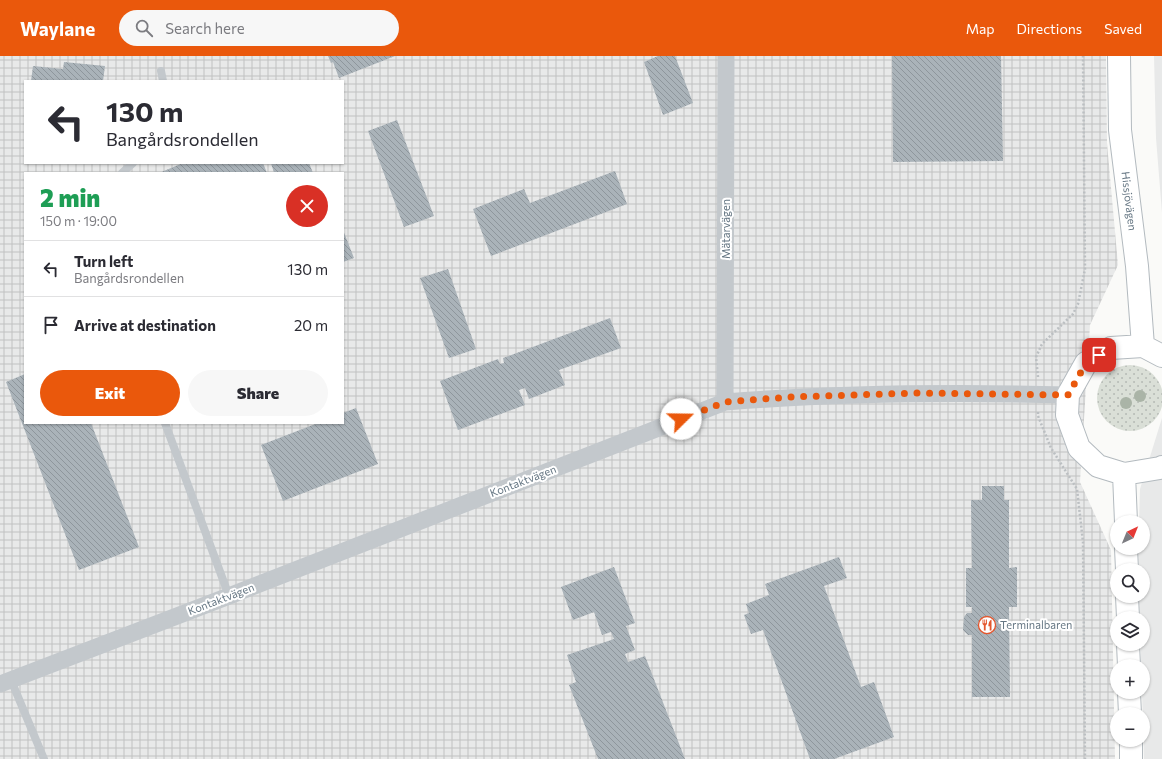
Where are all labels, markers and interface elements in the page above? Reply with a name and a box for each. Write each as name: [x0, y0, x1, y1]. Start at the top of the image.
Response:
search box: [119, 10, 399, 46]
text: Waylane: [20, 17, 95, 40]
icon: search: [133, 17, 155, 39]
text: Search here: [165, 19, 245, 37]
text: Map: [966, 20, 995, 37]
text: Directions: [1017, 20, 1082, 37]
text: Saved: [1104, 20, 1142, 37]
text: 130 m: [106, 94, 183, 128]
icon: left: [40, 96, 92, 148]
text: Bangårdsrondellen: [106, 128, 259, 150]
street label: Hissjövägen: [1119, 171, 1140, 231]
text: 2 min: [40, 183, 100, 212]
button: close: [286, 185, 328, 227]
street label: Mätarvägen: [719, 199, 732, 259]
text: 150 m · 19:00: [40, 213, 117, 229]
text: Turn left: [74, 252, 133, 270]
icon: left: [40, 258, 62, 280]
text: 130 m: [287, 260, 328, 278]
text: Bangårdsrondellen: [74, 270, 184, 286]
icon: arrive: [40, 314, 62, 336]
text: Arrive at destination: [74, 316, 216, 334]
text: 20 m: [294, 316, 328, 334]
pin: [1082, 338, 1116, 372]
icon: arrive: [1088, 344, 1110, 366]
button: Exit: [40, 370, 180, 416]
button: Share: [188, 370, 328, 416]
position arrow: [660, 398, 702, 440]
street label: Kontaktvägen: [488, 462, 558, 499]
north arrow: [1110, 515, 1150, 555]
map controls: [1110, 515, 1150, 747]
button: search: [1110, 563, 1150, 603]
street label: Kontaktvägen: [186, 580, 256, 617]
button: layers: [1110, 611, 1150, 651]
restaurant icon: Terminalbaren: [977, 615, 997, 635]
place label: Terminalbaren: [1000, 618, 1072, 631]
button: +: [1110, 659, 1150, 699]
button: −: [1110, 707, 1150, 747]

